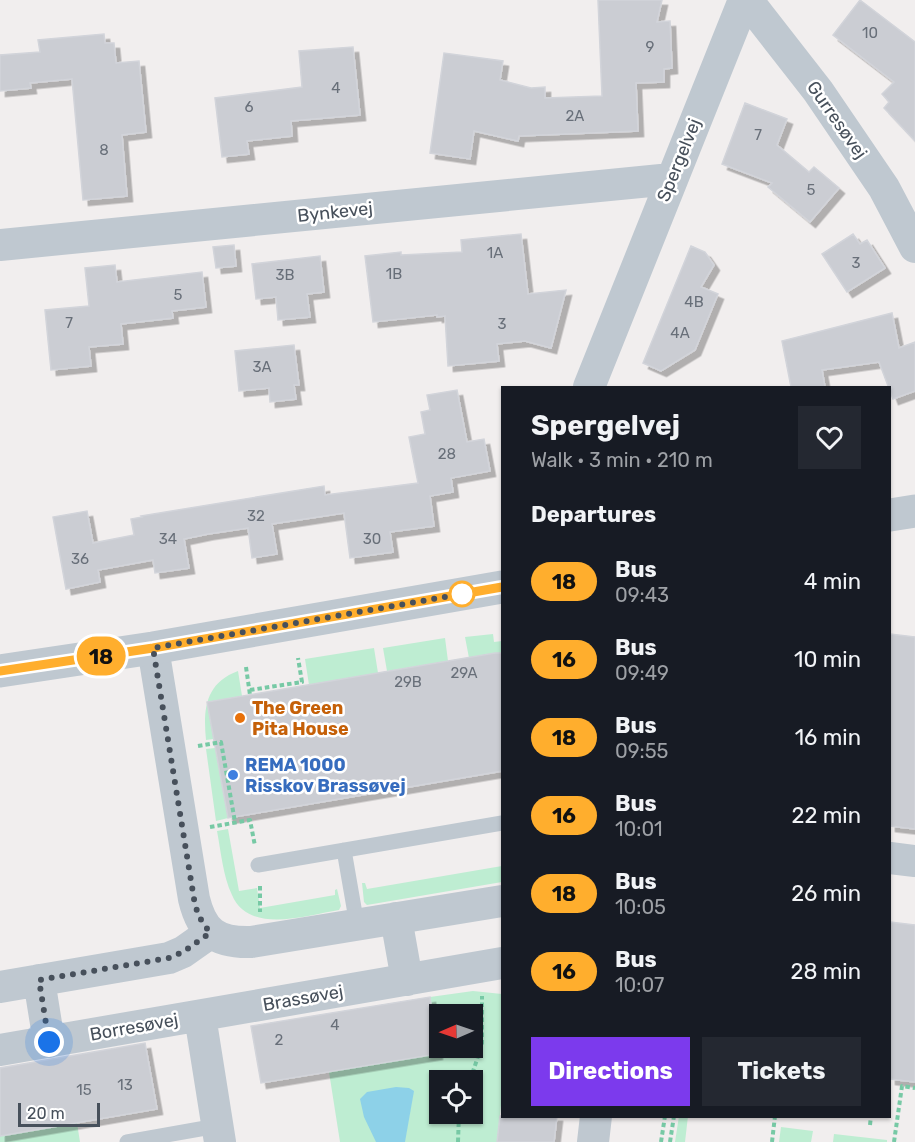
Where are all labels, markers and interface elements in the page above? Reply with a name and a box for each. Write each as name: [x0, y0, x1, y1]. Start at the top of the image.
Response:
house number: 10: [862, 24, 878, 42]
house number: 9: [646, 38, 655, 56]
street label: Gurresøvej: [802, 77, 872, 163]
house number: 4: [331, 79, 341, 97]
house number: 6: [244, 98, 254, 116]
house number: 2A: [566, 107, 584, 125]
street label: Spergelvej: [652, 115, 706, 205]
house number: 7: [754, 126, 762, 144]
house number: 8: [99, 141, 109, 159]
house number: 5: [807, 181, 816, 199]
street label: Bynkevej: [296, 197, 374, 227]
house number: 1A: [487, 244, 503, 262]
house number: 3: [851, 254, 861, 272]
house number: 1B: [386, 265, 402, 283]
house number: 3B: [275, 266, 295, 284]
house number: 5: [174, 286, 183, 304]
house number: 4B: [684, 293, 704, 311]
house number: 7: [65, 314, 73, 332]
house number: 3: [497, 315, 507, 333]
house number: 4A: [670, 324, 690, 342]
house number: 3A: [252, 358, 272, 376]
button: heart: [798, 406, 861, 469]
text: Spergelvej: [531, 409, 680, 442]
house number: 28: [438, 445, 456, 463]
text: Walk · 3 min · 210 m: [531, 448, 713, 472]
text: Departures: [531, 501, 656, 528]
house number: 32: [247, 507, 265, 525]
house number: 34: [159, 530, 177, 548]
house number: 30: [363, 530, 381, 548]
house number: 36: [71, 550, 89, 568]
text: Bus: [615, 556, 657, 583]
text: 4 min: [804, 568, 861, 595]
text: 18: [552, 569, 576, 594]
unlabelled marker: [449, 581, 475, 607]
text: 09:43: [615, 583, 669, 607]
text: Bus: [615, 634, 657, 661]
line badge: 18: [74, 636, 128, 676]
text: 18: [89, 644, 113, 669]
text: 10 min: [794, 646, 861, 673]
text: 16: [552, 647, 576, 672]
text: 09:49: [615, 661, 669, 685]
house number: 29A: [450, 664, 478, 682]
house number: 29B: [394, 673, 422, 691]
place label: The Green Pita House: [252, 697, 349, 740]
marker: The Green Pita House: [233, 711, 247, 725]
text: Bus: [615, 712, 657, 739]
text: 16 min: [795, 724, 861, 751]
text: 18: [552, 725, 576, 750]
text: 09:55: [615, 739, 668, 763]
place label: REMA 1000 Risskov Brassøvej: [245, 754, 406, 797]
marker: REMA 1000 Risskov Brassøvej: [226, 768, 240, 782]
text: Bus: [615, 790, 657, 817]
text: 22 min: [792, 802, 861, 829]
text: 16: [552, 803, 576, 828]
text: 10:01: [615, 817, 663, 841]
text: Bus: [615, 868, 657, 895]
text: 26 min: [791, 880, 861, 907]
text: 18: [552, 881, 576, 906]
text: 10:05: [615, 895, 666, 919]
text: Bus: [615, 946, 657, 973]
text: 28 min: [790, 958, 861, 985]
text: 16: [552, 959, 576, 984]
text: 10:07: [615, 973, 664, 997]
street label: Brassøvej: [261, 980, 345, 1016]
north arrow: [429, 1004, 483, 1058]
map controls: [429, 1004, 483, 1124]
street label: Borresøvej: [88, 1008, 180, 1046]
house number: 4: [330, 1016, 340, 1034]
your location: [34, 1027, 64, 1057]
house number: 2: [275, 1031, 284, 1049]
button: Directions: [531, 1037, 690, 1106]
button: Tickets: [702, 1037, 861, 1106]
button: locate: [429, 1070, 483, 1124]
house number: 13: [117, 1076, 133, 1094]
house number: 15: [76, 1081, 92, 1099]
scale bar: [18, 1100, 100, 1128]
text: 20 m: [27, 1104, 65, 1123]

